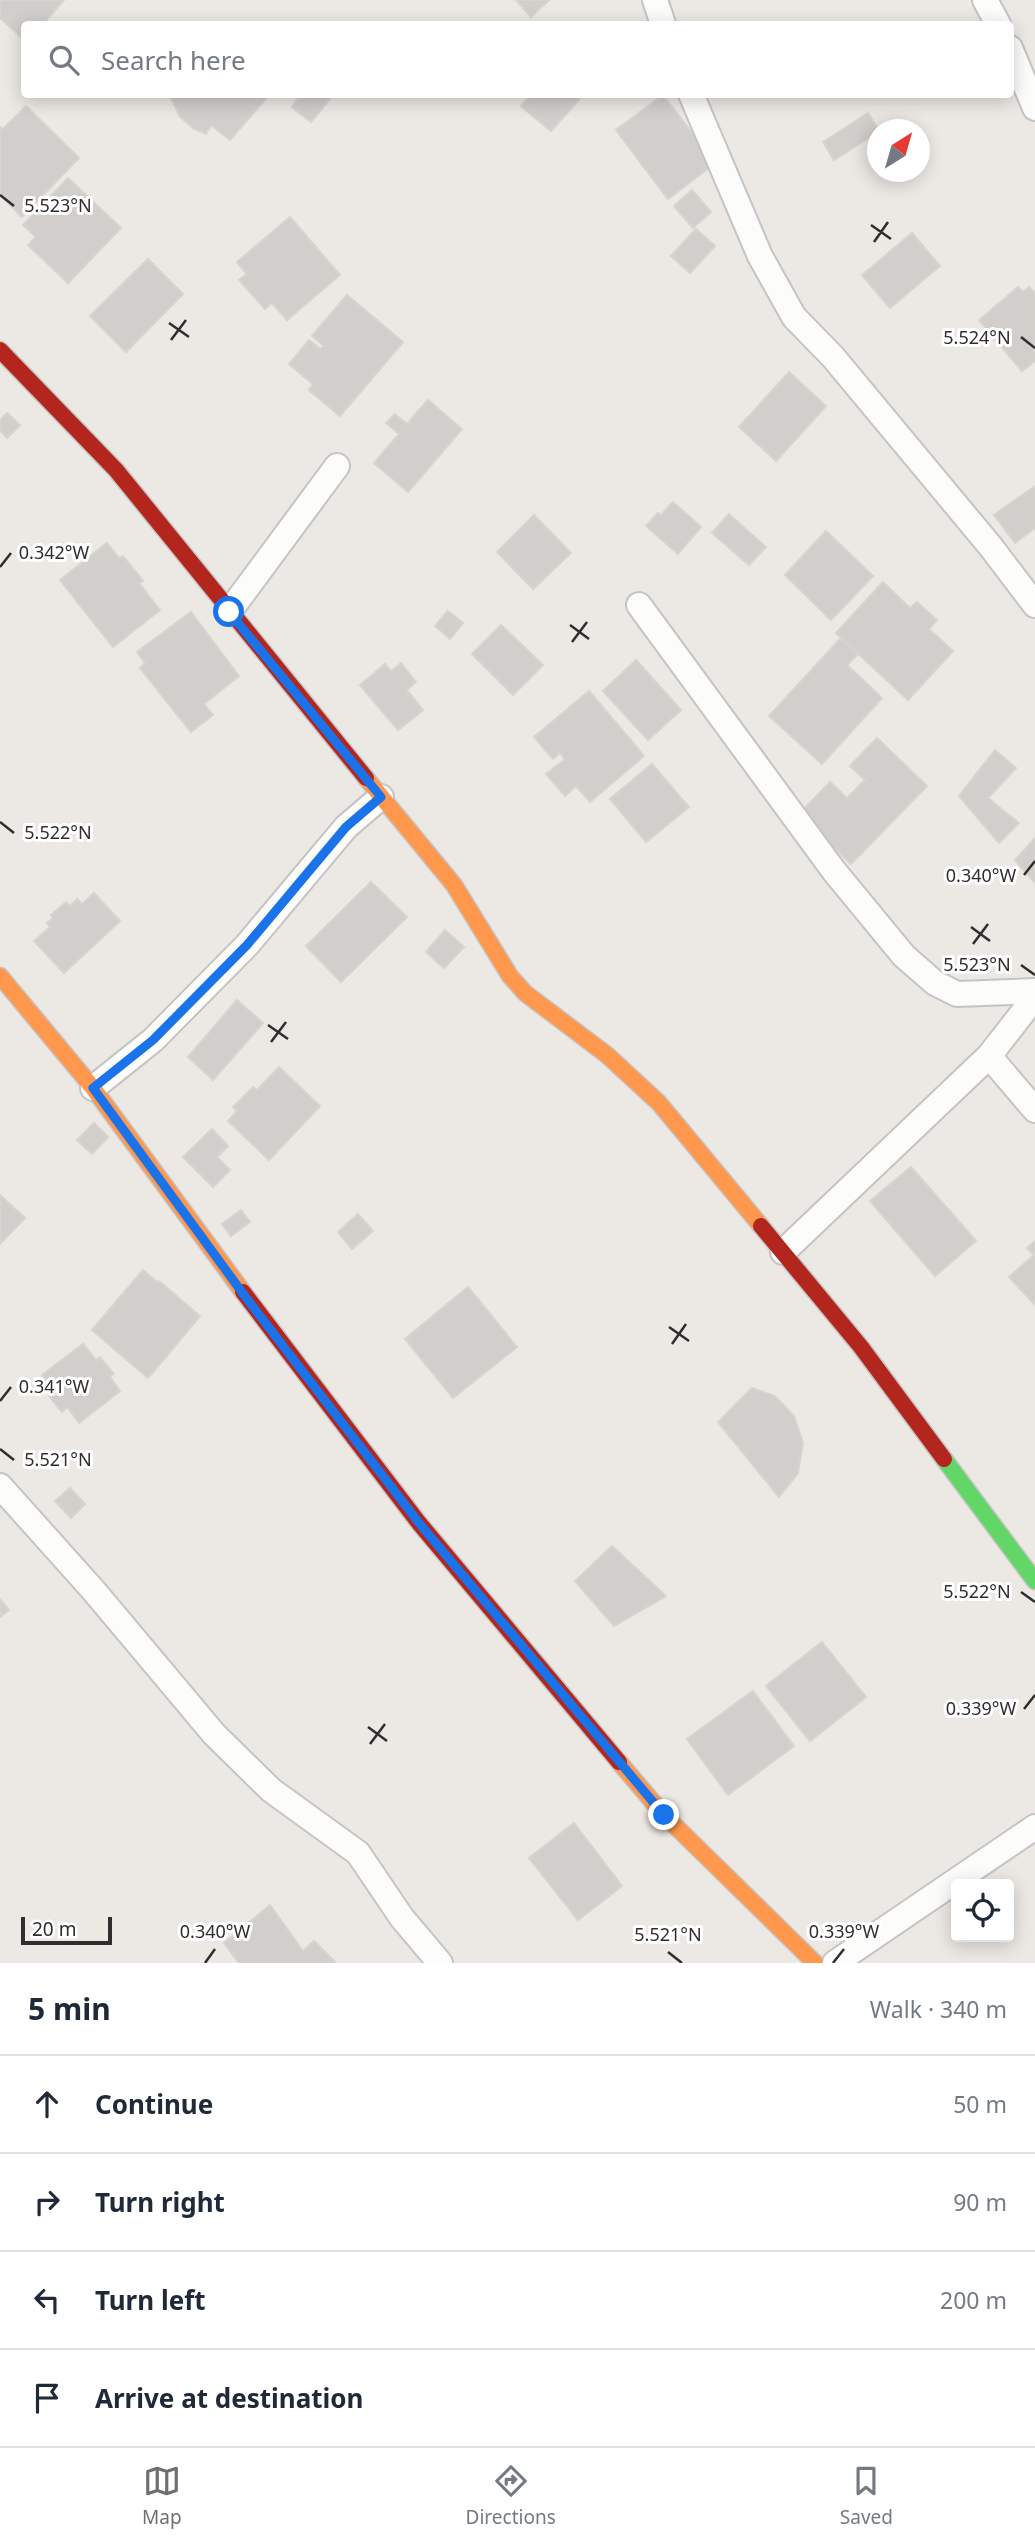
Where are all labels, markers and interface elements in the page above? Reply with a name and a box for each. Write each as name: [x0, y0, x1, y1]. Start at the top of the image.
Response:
search box: [21, 21, 1014, 98]
icon: search: [45, 41, 83, 79]
text: Search here: [101, 42, 246, 78]
north arrow: [867, 119, 930, 182]
text: 5.523°N: [24, 193, 92, 217]
text: 5.524°N: [943, 325, 1011, 349]
text: 0.342°W: [19, 540, 89, 564]
route start: [213, 596, 244, 627]
text: 5.522°N: [24, 820, 92, 844]
text: 0.340°W: [946, 863, 1016, 887]
text: 5.523°N: [943, 952, 1011, 976]
text: 0.341°W: [19, 1374, 89, 1398]
text: 5.521°N: [24, 1447, 92, 1471]
text: 5.522°N: [943, 1579, 1011, 1603]
text: 0.339°W: [946, 1696, 1016, 1720]
route end: [648, 1799, 679, 1830]
map controls: [951, 1879, 1014, 1942]
button: locate: [951, 1879, 1014, 1942]
scale bar: [21, 1914, 112, 1946]
text: 20 m: [32, 1916, 76, 1942]
text: 0.340°W: [180, 1919, 250, 1943]
text: 0.339°W: [809, 1919, 879, 1943]
text: 5.521°N: [634, 1922, 702, 1946]
text: 5 min: [28, 1988, 111, 2029]
text: Walk · 340 m: [870, 1993, 1007, 2025]
icon: ahead: [28, 2085, 66, 2123]
text: Continue: [95, 2086, 213, 2122]
text: 50 m: [953, 2088, 1007, 2120]
icon: right: [28, 2183, 66, 2221]
text: Turn right: [95, 2184, 225, 2220]
text: 90 m: [953, 2186, 1007, 2218]
icon: left: [28, 2281, 66, 2319]
text: Turn left: [95, 2282, 206, 2318]
text: 200 m: [940, 2284, 1007, 2316]
icon: arrive: [28, 2379, 66, 2417]
text: Arrive at destination: [95, 2380, 364, 2416]
tab: Map: [142, 2462, 182, 2530]
tab: Directions: [466, 2462, 556, 2530]
tab: Saved: [840, 2462, 893, 2530]

